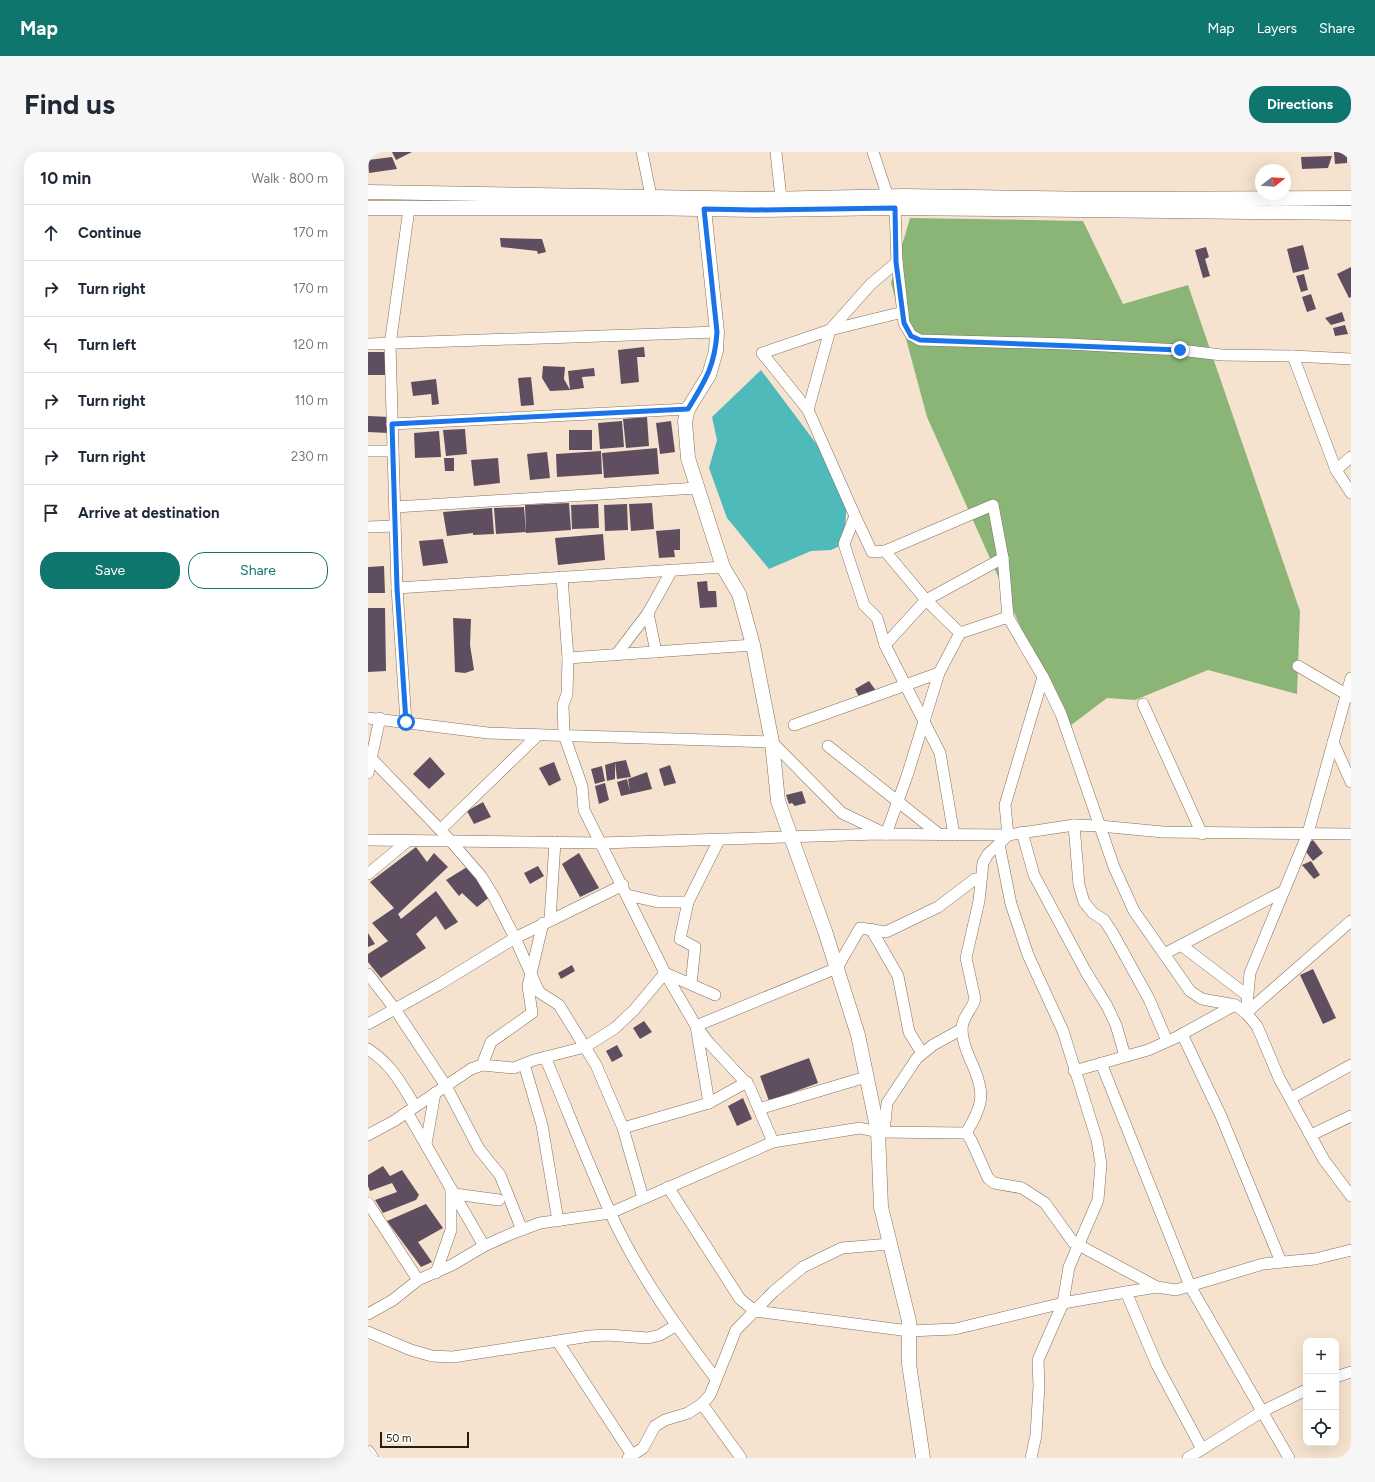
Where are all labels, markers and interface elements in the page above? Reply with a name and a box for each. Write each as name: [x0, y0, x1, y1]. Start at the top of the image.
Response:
text: Map: [20, 17, 58, 40]
text: Map: [1207, 20, 1235, 37]
text: Layers: [1257, 20, 1297, 37]
text: Share: [1319, 20, 1355, 37]
button: Directions: [1249, 86, 1351, 123]
text: Find us: [24, 87, 115, 121]
north arrow: [1255, 164, 1291, 200]
text: 10 min: [40, 168, 91, 188]
text: Walk · 800 m: [252, 171, 328, 186]
icon: ahead: [40, 222, 62, 244]
text: Continue: [78, 224, 141, 242]
text: 170 m: [293, 225, 328, 240]
icon: right: [40, 278, 62, 300]
text: Turn right: [78, 280, 146, 298]
text: 170 m: [293, 281, 328, 296]
icon: left: [40, 334, 62, 356]
text: Turn left: [78, 336, 136, 354]
text: 120 m: [293, 337, 328, 352]
route end: [1171, 341, 1189, 359]
icon: right: [40, 390, 62, 412]
text: Turn right: [78, 392, 146, 410]
text: 110 m: [295, 393, 328, 408]
icon: right: [40, 446, 62, 468]
text: Turn right: [78, 448, 146, 466]
text: 230 m: [291, 449, 328, 464]
icon: arrive: [40, 502, 62, 524]
text: Arrive at destination: [78, 504, 219, 522]
button: Save: [40, 552, 180, 589]
button: Share: [188, 552, 328, 589]
route start: [397, 713, 415, 731]
map controls: [1303, 1338, 1339, 1446]
button: +: [1303, 1338, 1339, 1374]
button: −: [1303, 1374, 1339, 1410]
button: locate: [1303, 1410, 1339, 1446]
scale bar: [380, 1430, 469, 1449]
text: 50 m: [386, 1432, 411, 1445]

